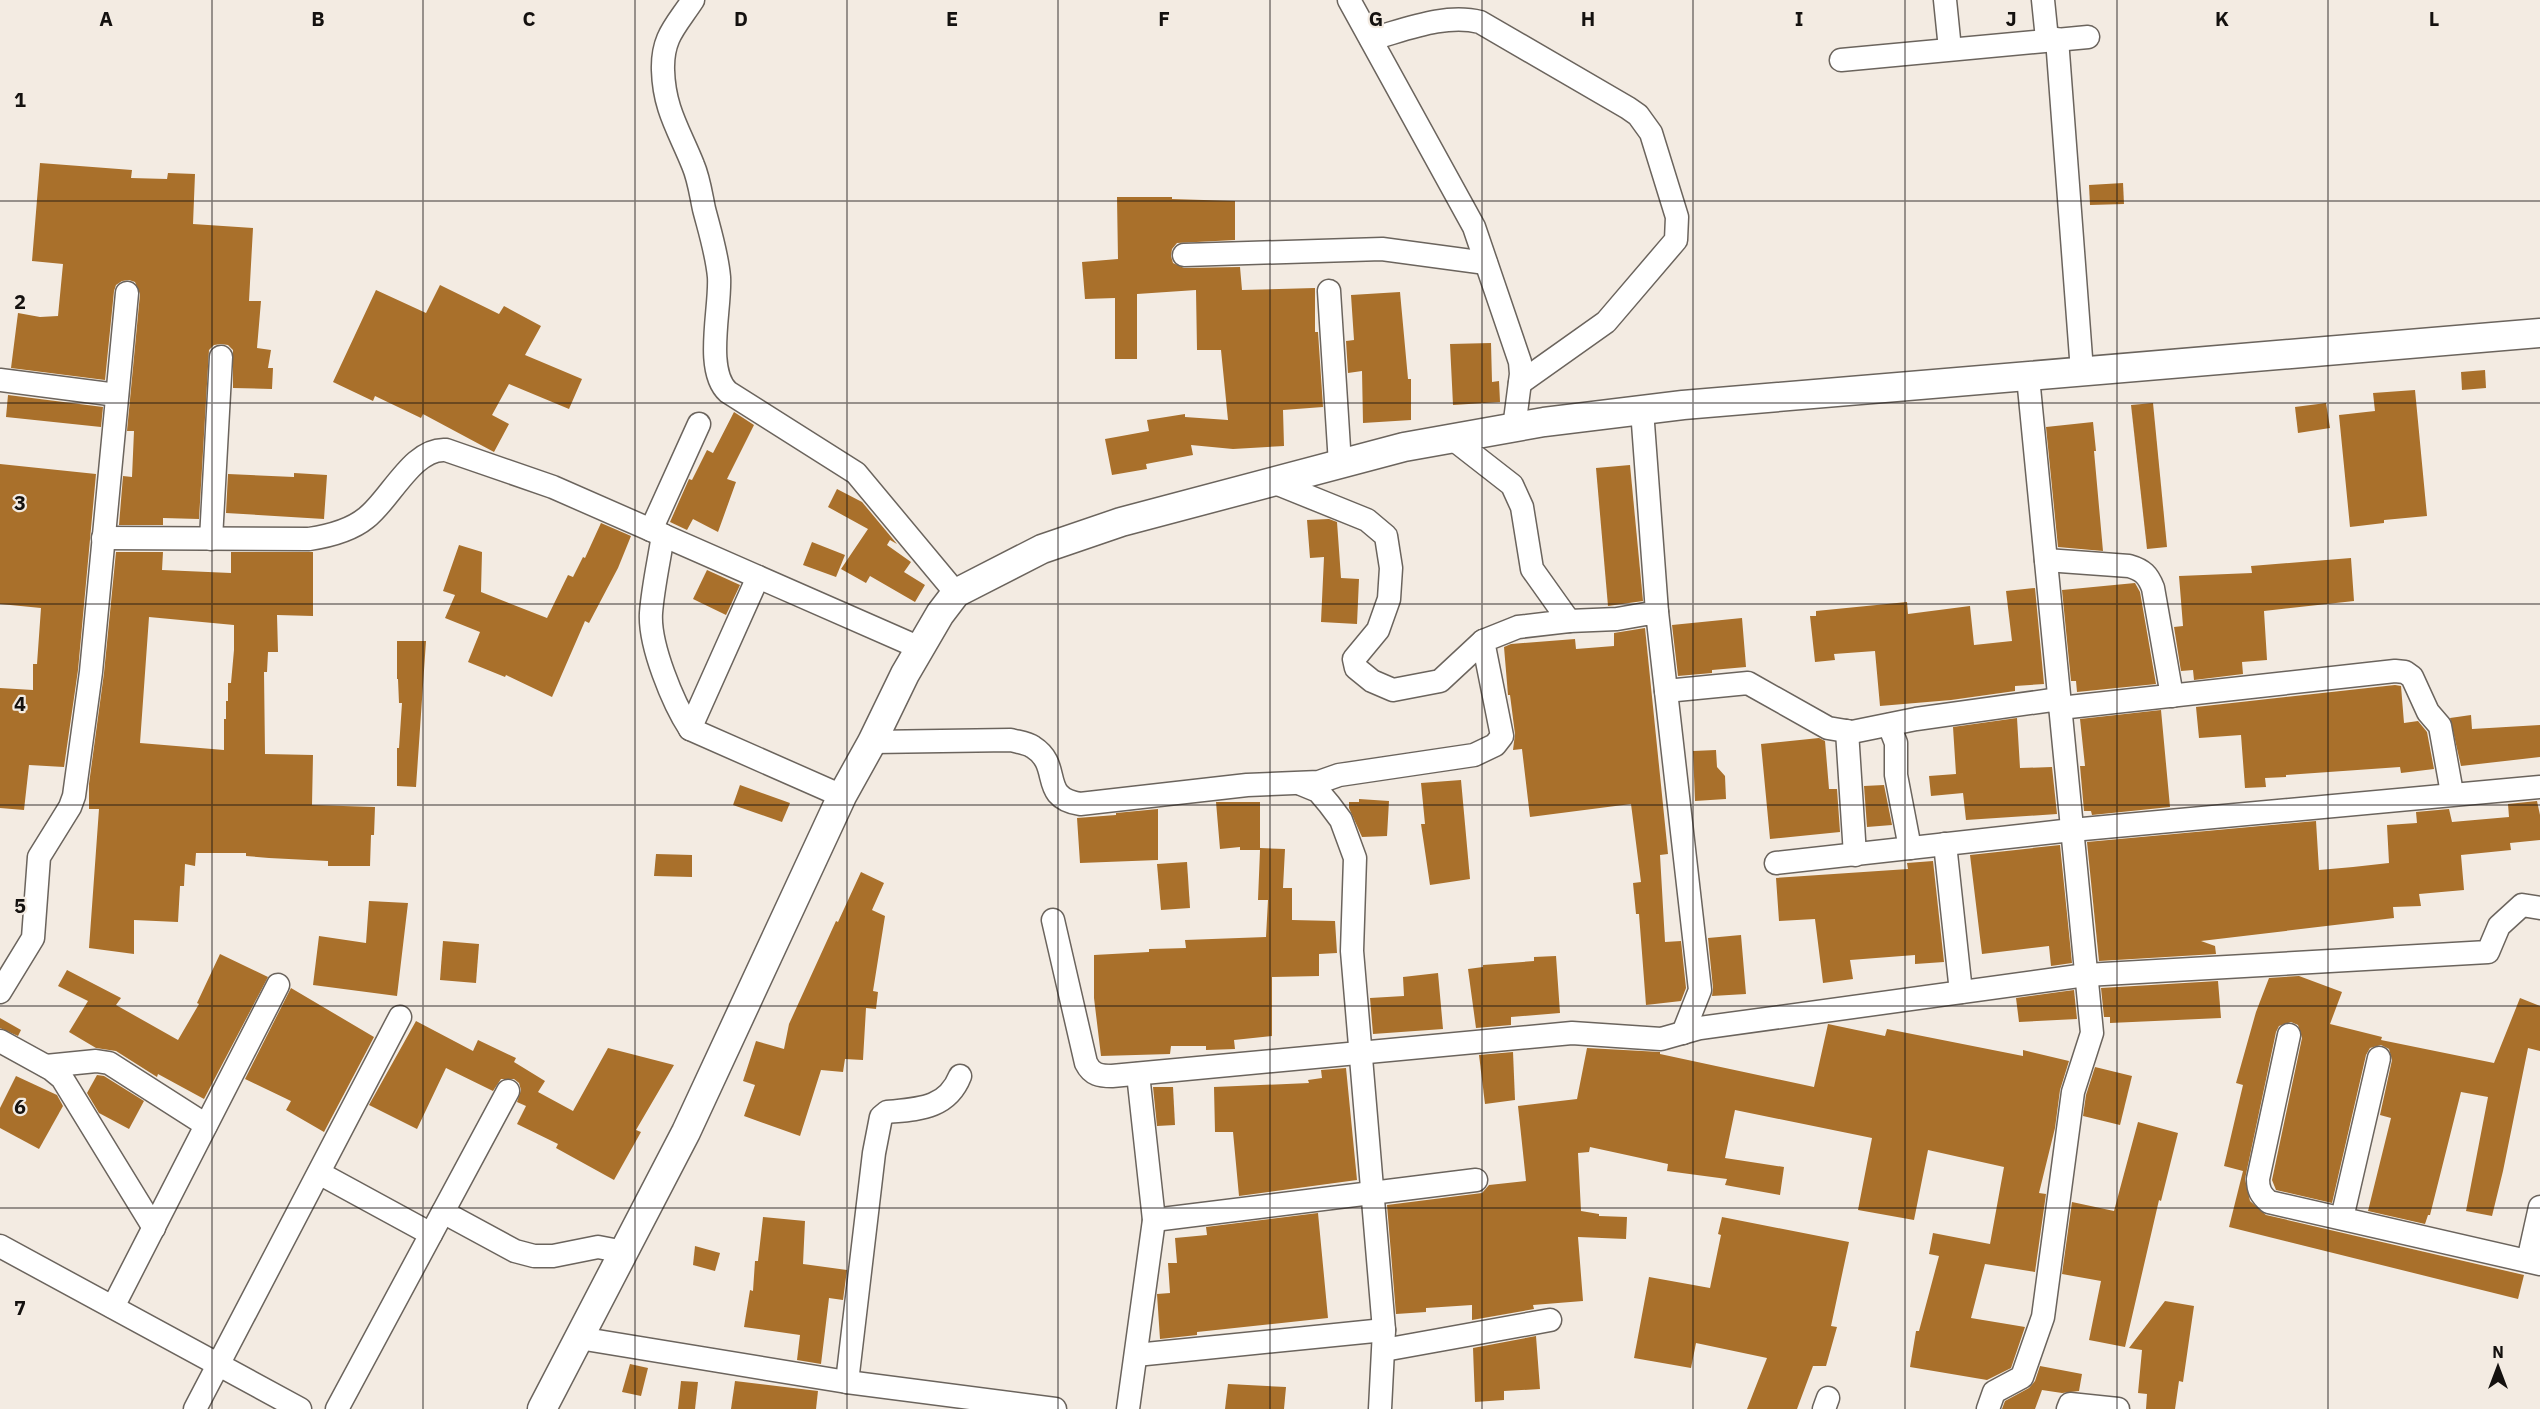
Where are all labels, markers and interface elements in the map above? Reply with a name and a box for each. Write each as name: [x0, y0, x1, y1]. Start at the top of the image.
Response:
text: A: [99, 5, 113, 32]
text: B: [311, 5, 325, 32]
text: C: [522, 5, 536, 32]
text: D: [734, 5, 748, 32]
text: E: [946, 5, 958, 32]
text: F: [1158, 5, 1170, 32]
text: G: [1369, 5, 1383, 32]
text: H: [1581, 5, 1595, 32]
text: I: [1795, 5, 1803, 32]
text: J: [2005, 5, 2017, 32]
text: K: [2215, 5, 2229, 32]
text: L: [2429, 5, 2439, 32]
text: 1: [14, 86, 26, 113]
text: 2: [14, 288, 26, 315]
text: 3: [14, 489, 26, 516]
text: 4: [14, 690, 26, 717]
text: 5: [14, 892, 26, 919]
text: 6: [14, 1093, 26, 1120]
text: 7: [14, 1294, 26, 1321]
north arrow: [2468, 1337, 2528, 1397]
text: N: [2492, 1342, 2504, 1362]

